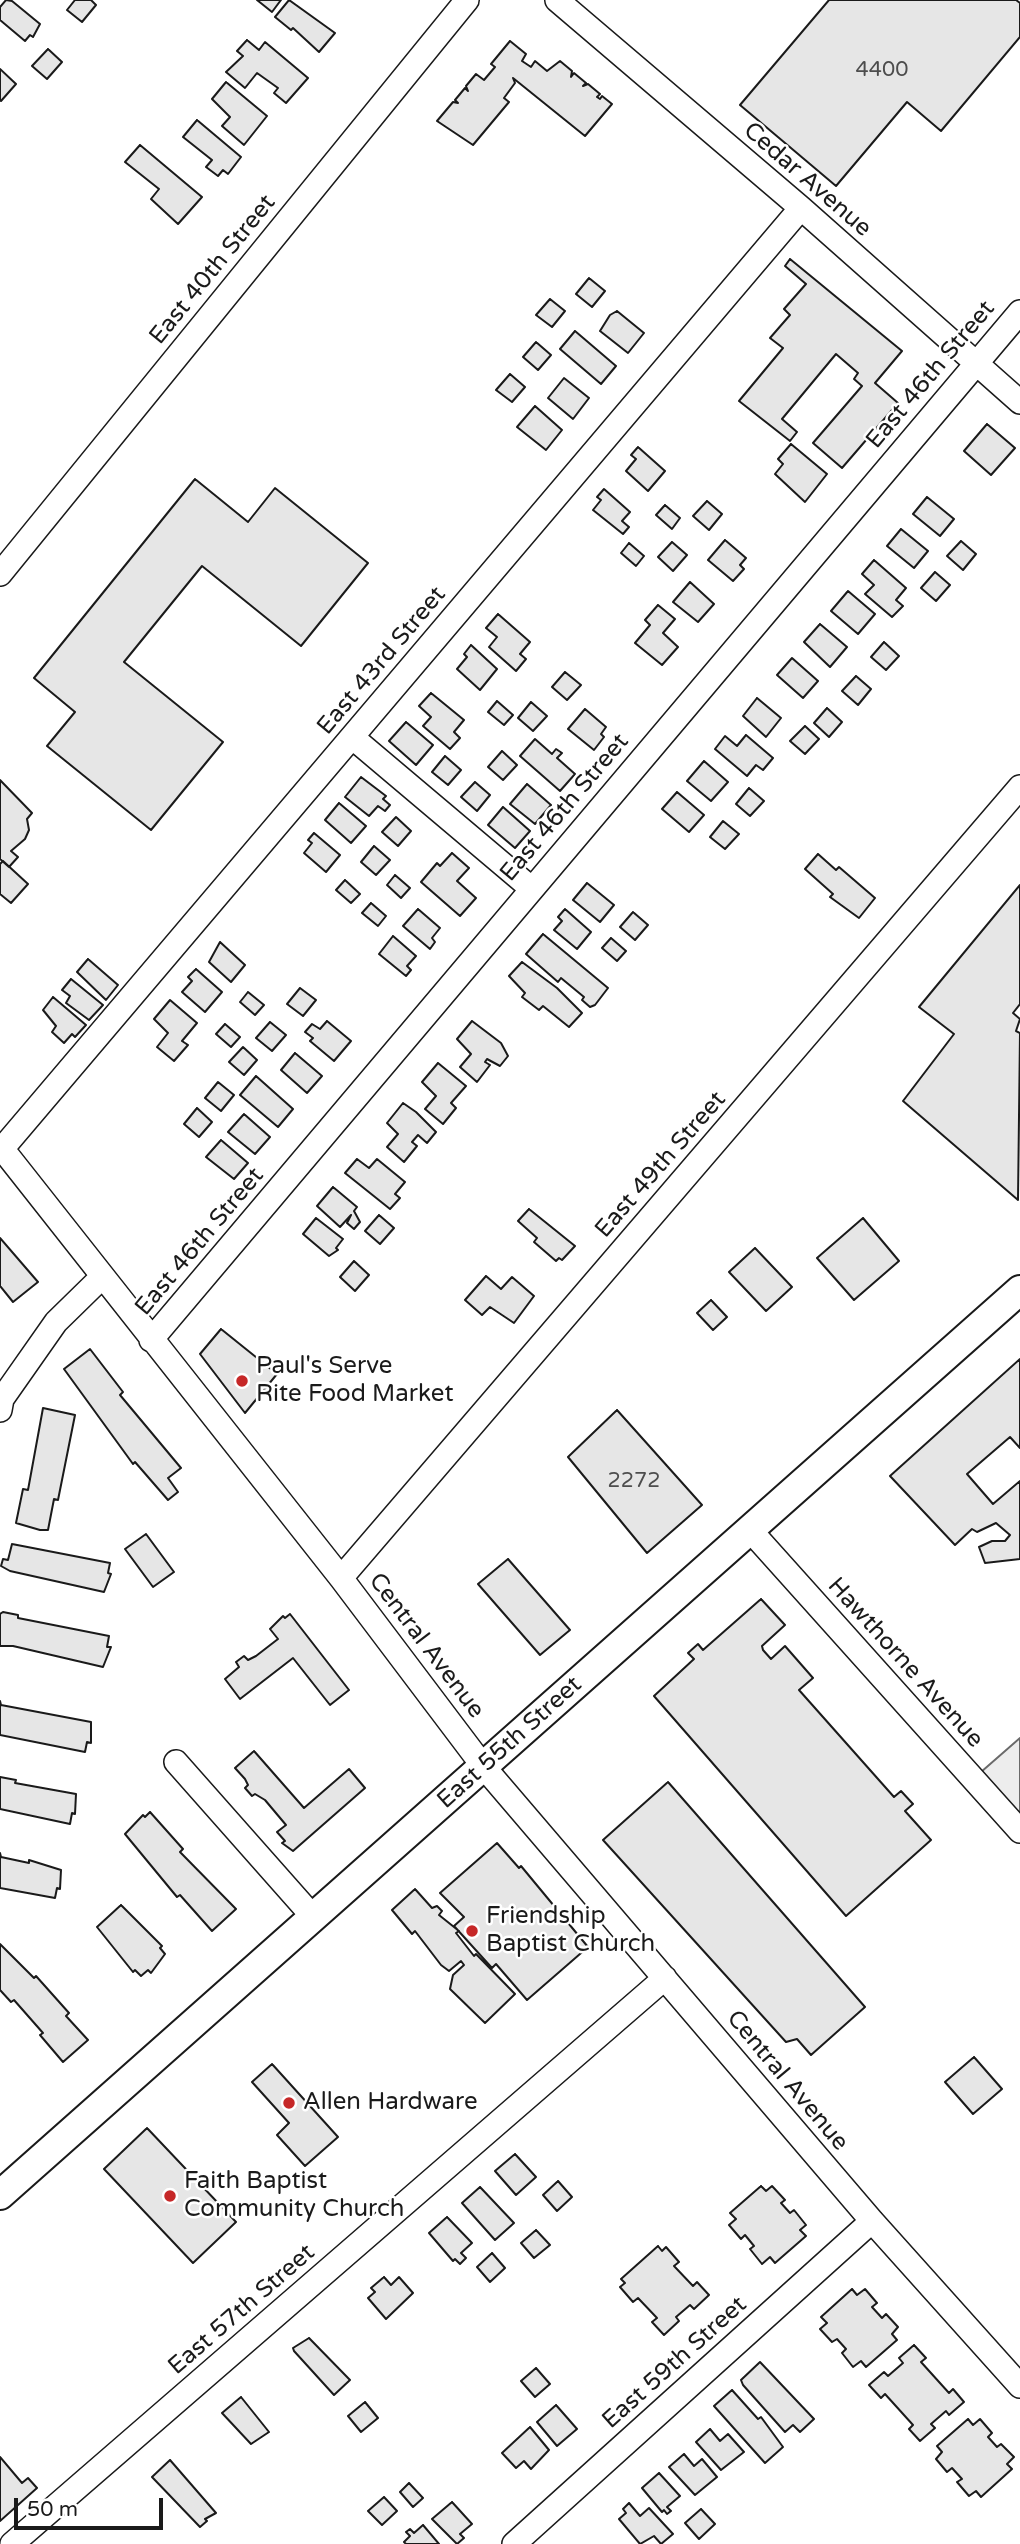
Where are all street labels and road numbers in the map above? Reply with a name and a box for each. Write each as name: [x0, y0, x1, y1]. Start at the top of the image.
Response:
street label: Cedar Avenue: [737, 117, 877, 243]
street label: East 40th Street: [144, 189, 282, 351]
street label: East 46th Street: [861, 295, 1001, 455]
street label: East 43rd Street: [312, 581, 452, 741]
street label: East 46th Street: [495, 728, 635, 888]
street label: East 49th Street: [590, 1086, 732, 1244]
street label: East 46th Street: [130, 1162, 270, 1322]
street label: Central Avenue: [362, 1568, 490, 1724]
street label: Hawthorne Avenue: [821, 1572, 989, 1754]
street label: East 55th Street: [432, 1671, 588, 1815]
street label: Central Avenue: [720, 2005, 854, 2157]
street label: East 57th Street: [163, 2239, 321, 2381]
street label: East 59th Street: [597, 2291, 753, 2435]

